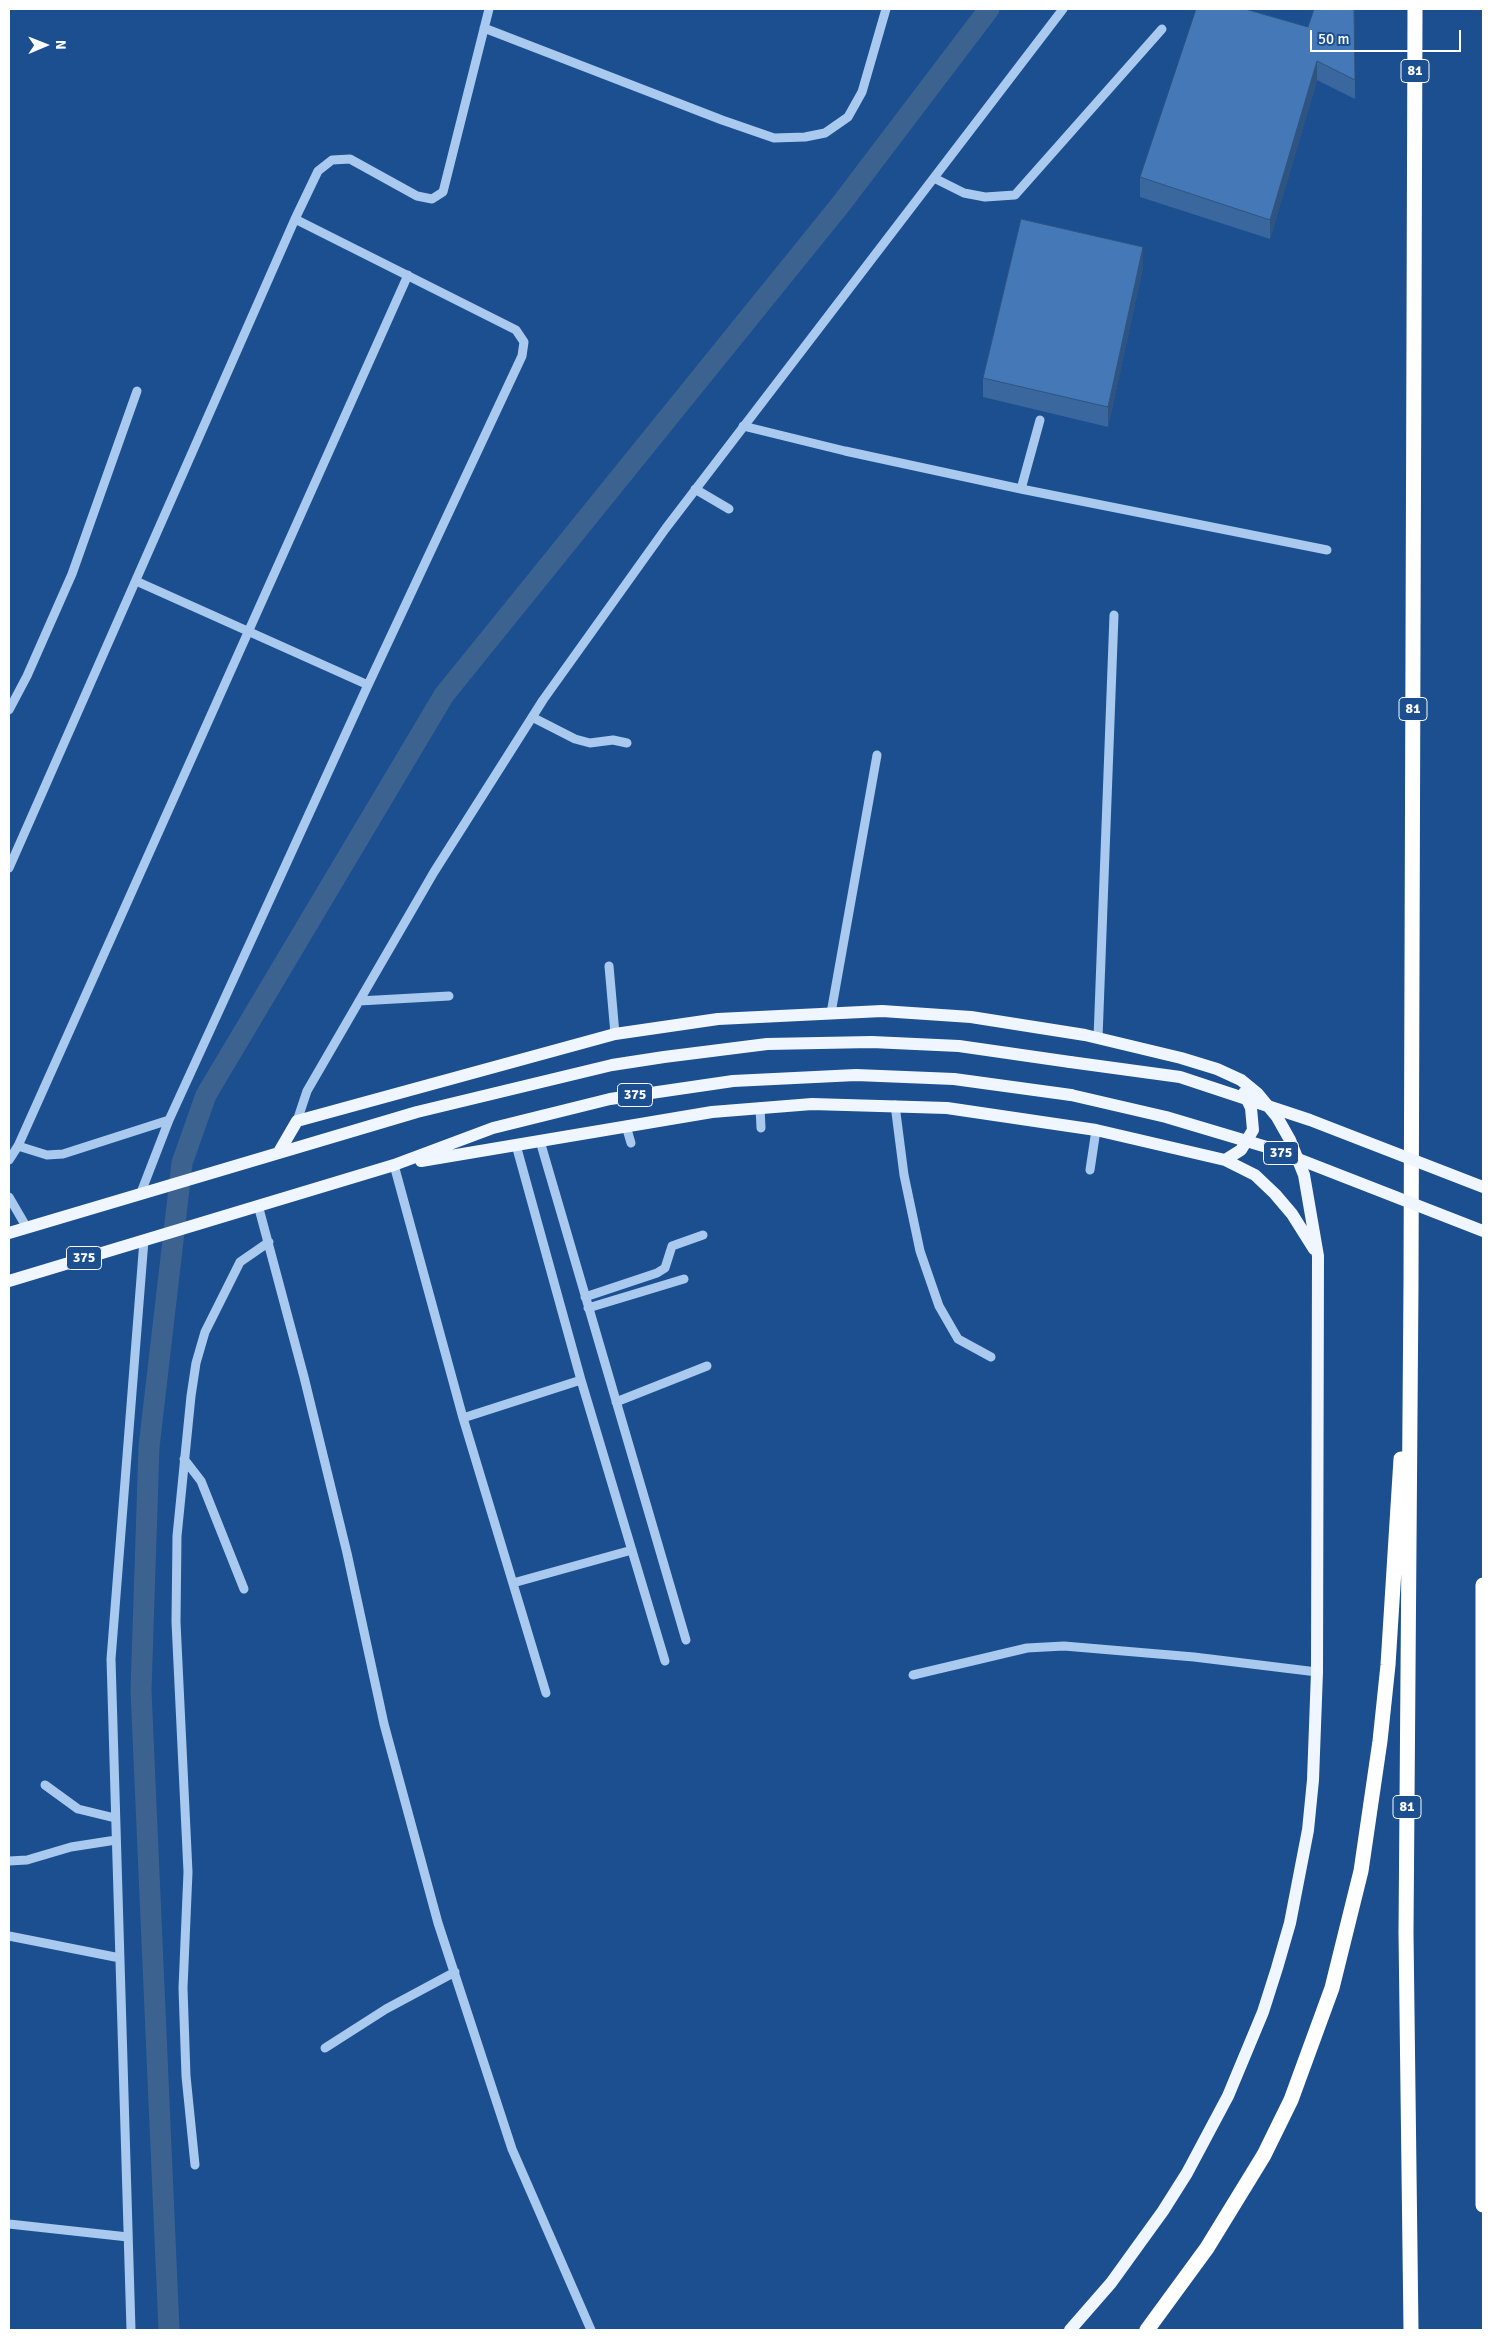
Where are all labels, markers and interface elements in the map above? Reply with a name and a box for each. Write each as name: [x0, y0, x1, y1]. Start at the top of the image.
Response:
north arrow: [20, 20, 70, 70]
scale bar: [1312, 20, 1463, 52]
text: 50 m: [1318, 30, 1349, 48]
text: N: [52, 40, 69, 50]
road number: 81: [1401, 59, 1429, 82]
road number: 81: [1399, 698, 1427, 721]
road number: 375: [618, 1084, 652, 1106]
road number: 375: [1264, 1142, 1298, 1164]
road number: 375: [66, 1246, 102, 1270]
road number: 81: [1393, 1795, 1421, 1818]

